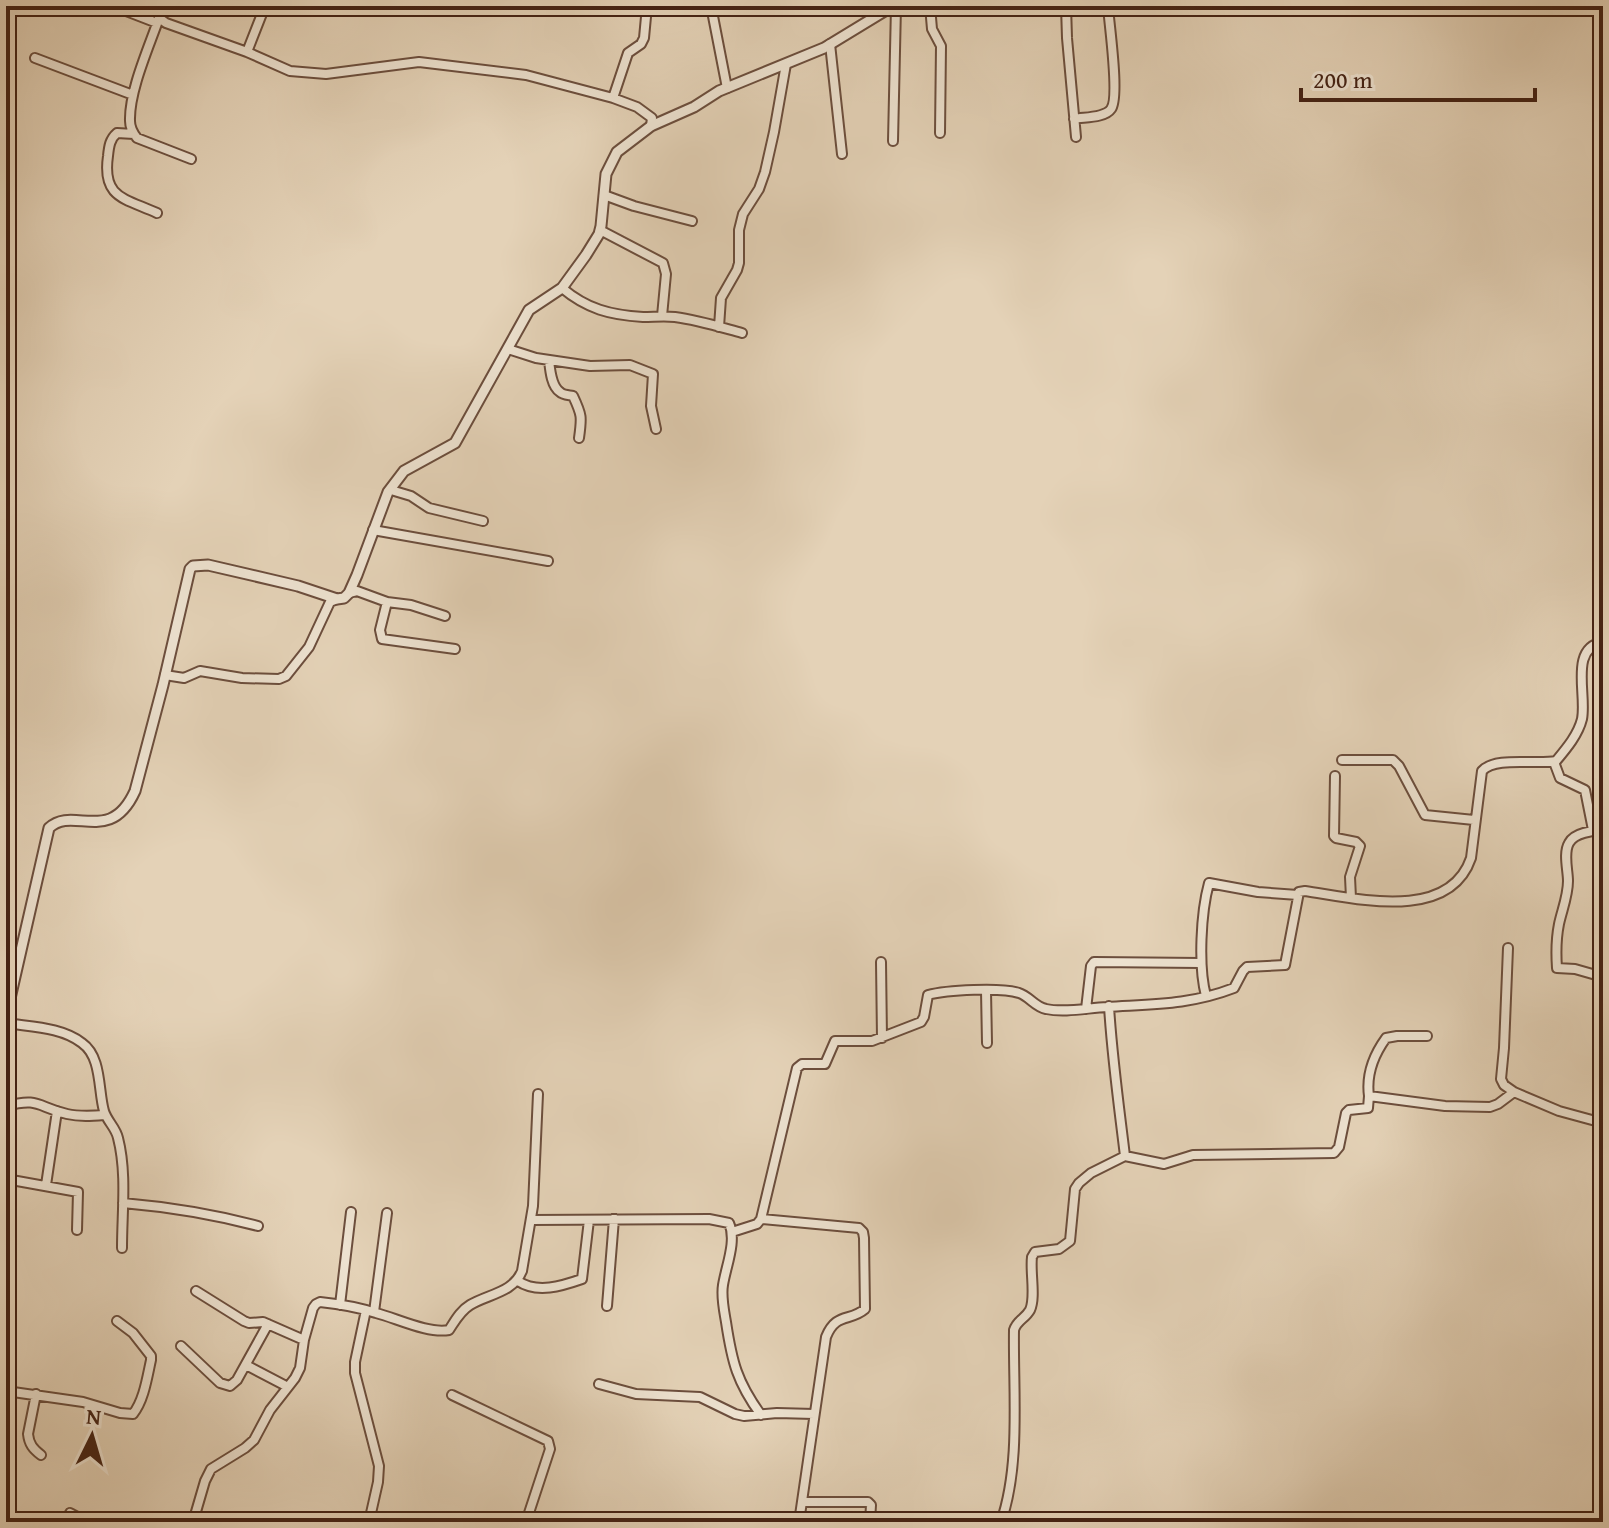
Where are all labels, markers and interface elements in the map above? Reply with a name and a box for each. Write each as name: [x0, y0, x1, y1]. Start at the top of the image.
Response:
scale bar: [1301, 52, 1535, 102]
text: 200 m: [1313, 62, 1373, 97]
north arrow: [52, 1396, 132, 1476]
text: N: [85, 1399, 103, 1433]

